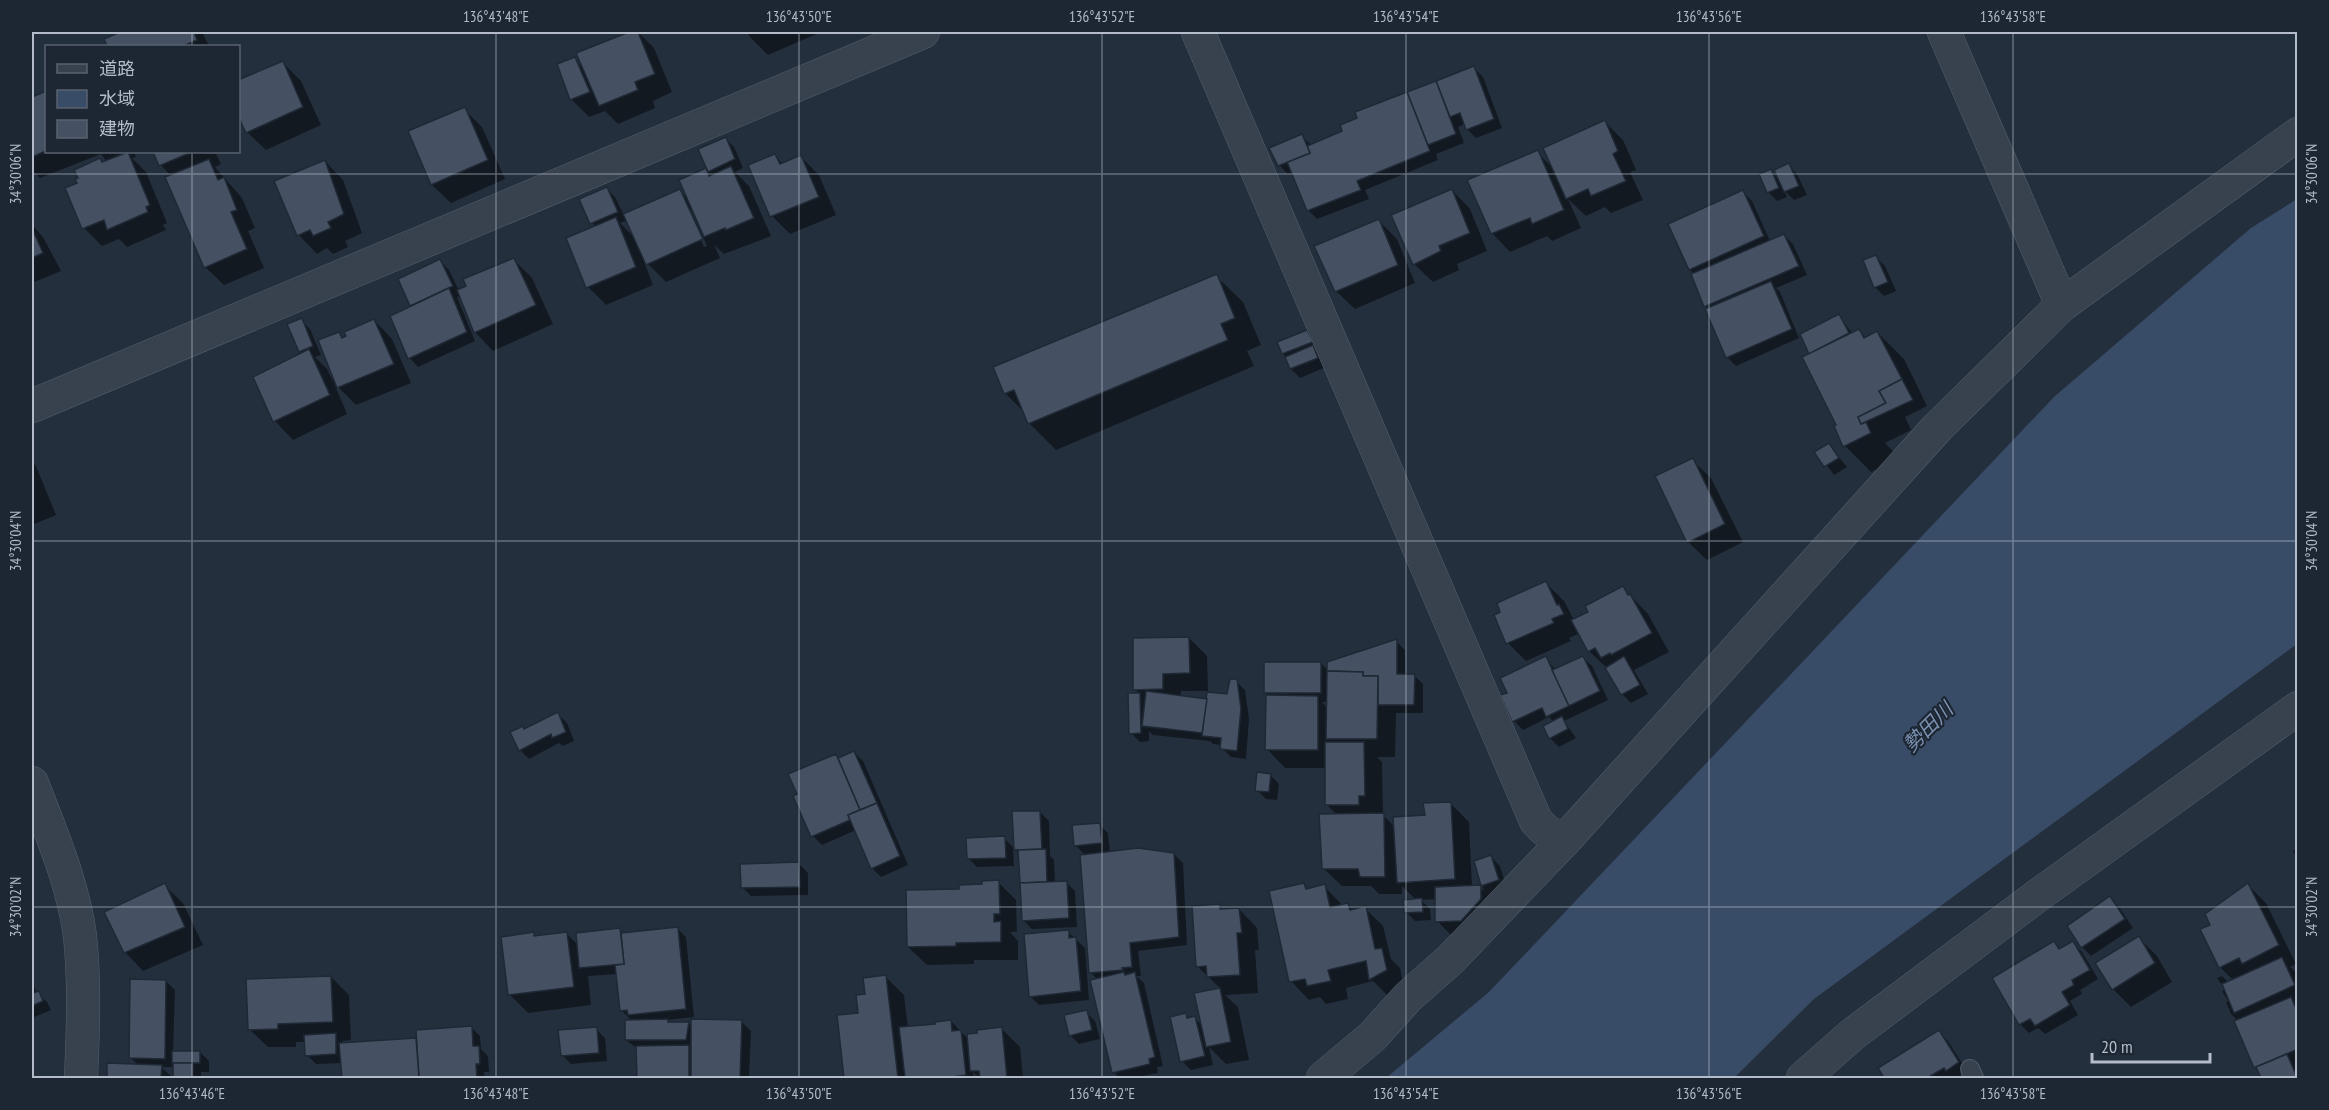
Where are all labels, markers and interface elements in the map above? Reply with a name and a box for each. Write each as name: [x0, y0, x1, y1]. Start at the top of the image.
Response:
text: 136°43'48"E: [463, 7, 529, 26]
text: 136°43'50"E: [766, 7, 832, 26]
text: 136°43'52"E: [1069, 7, 1135, 26]
text: 136°43'54"E: [1373, 7, 1439, 26]
text: 136°43'56"E: [1676, 7, 1742, 26]
text: 136°43'58"E: [1980, 7, 2046, 26]
legend: [45, 45, 240, 153]
text: 道路: [99, 57, 135, 80]
text: 水域: [99, 87, 135, 110]
text: 建物: [99, 117, 135, 140]
text: 34°30'06"N: [6, 144, 25, 204]
text: 34°30'06"N: [2302, 144, 2321, 204]
text: 34°30'04"N: [6, 511, 25, 571]
text: 34°30'04"N: [2302, 511, 2321, 571]
water label: 勢田川: [1898, 695, 1960, 757]
text: 34°30'02"N: [6, 877, 25, 937]
text: 34°30'02"N: [2302, 877, 2321, 937]
scale bar: [2092, 1026, 2210, 1064]
text: 20 m: [2101, 1035, 2133, 1058]
text: 136°43'46"E: [159, 1084, 225, 1103]
text: 136°43'48"E: [463, 1084, 529, 1103]
text: 136°43'50"E: [766, 1084, 832, 1103]
text: 136°43'52"E: [1069, 1084, 1135, 1103]
text: 136°43'54"E: [1373, 1084, 1439, 1103]
text: 136°43'56"E: [1676, 1084, 1742, 1103]
text: 136°43'58"E: [1980, 1084, 2046, 1103]

